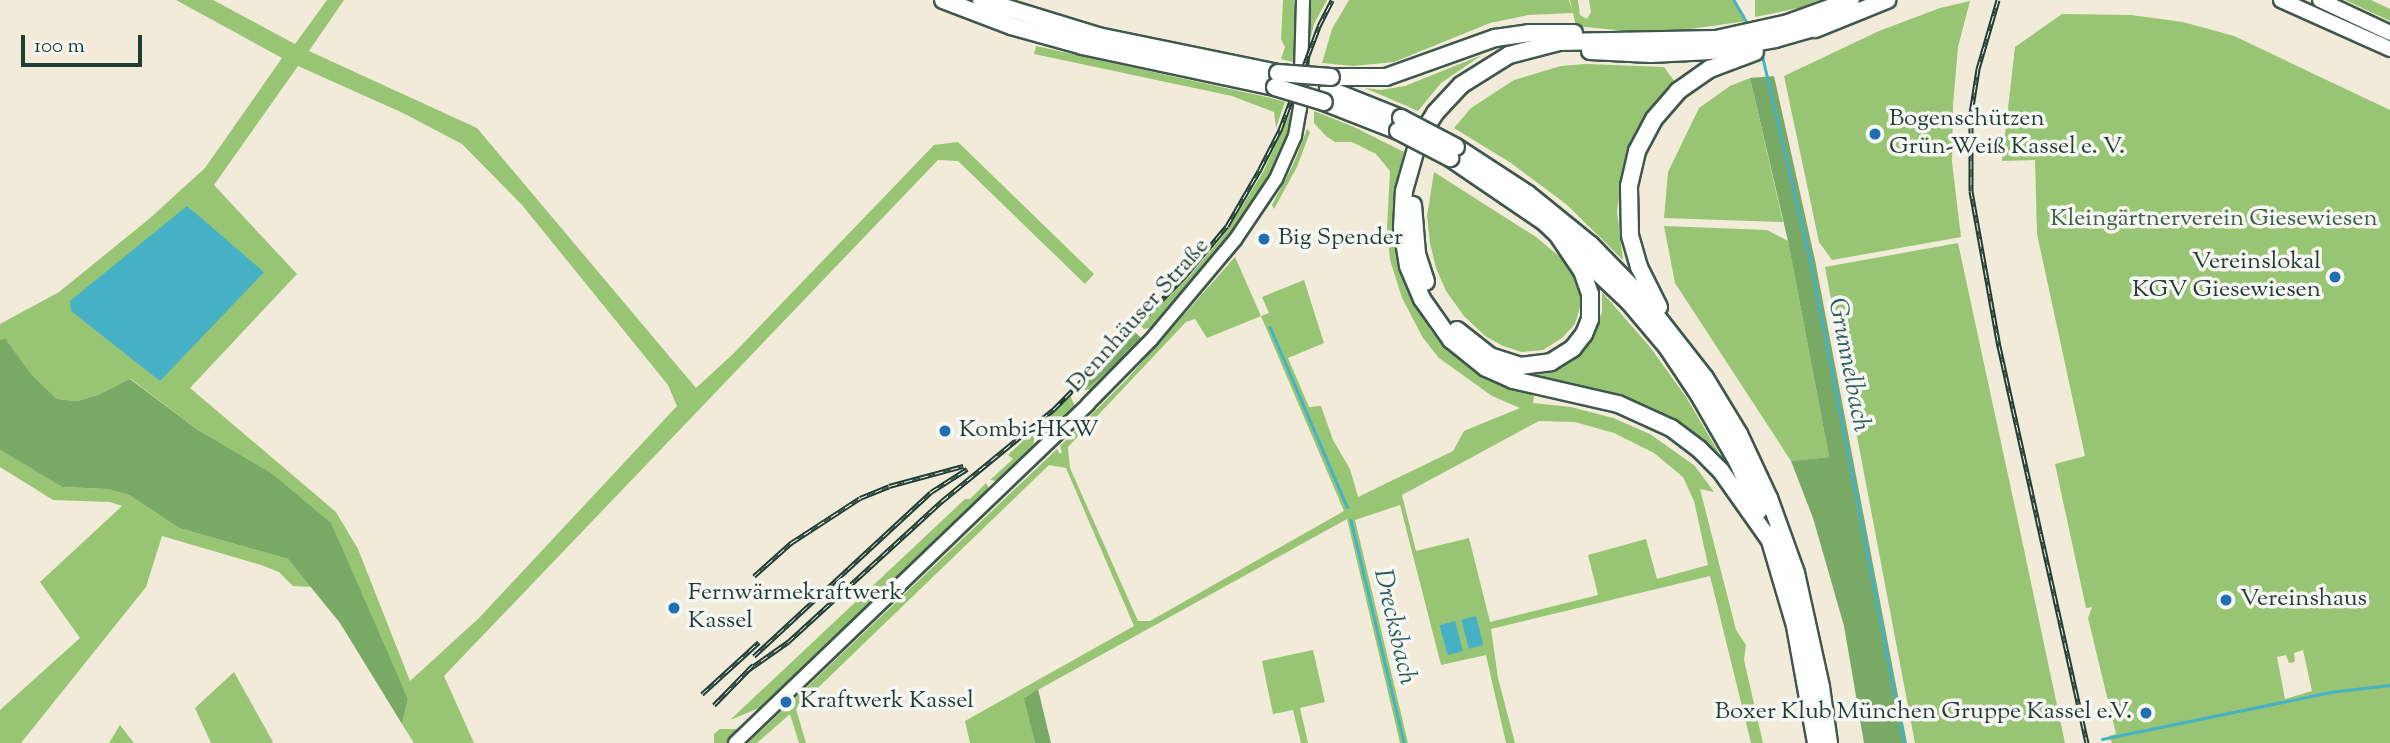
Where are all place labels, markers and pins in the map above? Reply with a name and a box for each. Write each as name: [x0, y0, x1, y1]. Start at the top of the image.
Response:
place label: Bogenschützen Grün-Weiß Kassel e. V.: [1889, 106, 2125, 162]
marker: Bogenschützen Grün-Weiß Kassel e. V.: [1867, 126, 1883, 142]
place label: Big Spender: [1278, 225, 1403, 253]
marker: Big Spender: [1256, 231, 1272, 247]
place label: Vereinslokal KGV Giesewiesen: [2132, 249, 2321, 305]
marker: Vereinslokal KGV Giesewiesen: [2327, 269, 2343, 285]
place label: Kombi-HKW: [959, 417, 1099, 445]
marker: Kombi-HKW: [937, 423, 953, 439]
place label: Fernwärmekraftwerk Kassel: [688, 580, 903, 636]
place label: Vereinshaus: [2240, 586, 2367, 614]
marker: Vereinshaus: [2218, 592, 2234, 608]
marker: Fernwärmekraftwerk Kassel: [666, 600, 682, 616]
place label: Kraftwerk Kassel: [800, 688, 974, 716]
marker: Kraftwerk Kassel: [778, 694, 794, 710]
place label: Boxer Klub München Gruppe Kassel e.V.: [1715, 699, 2132, 727]
marker: Boxer Klub München Gruppe Kassel e.V.: [2138, 705, 2154, 721]

